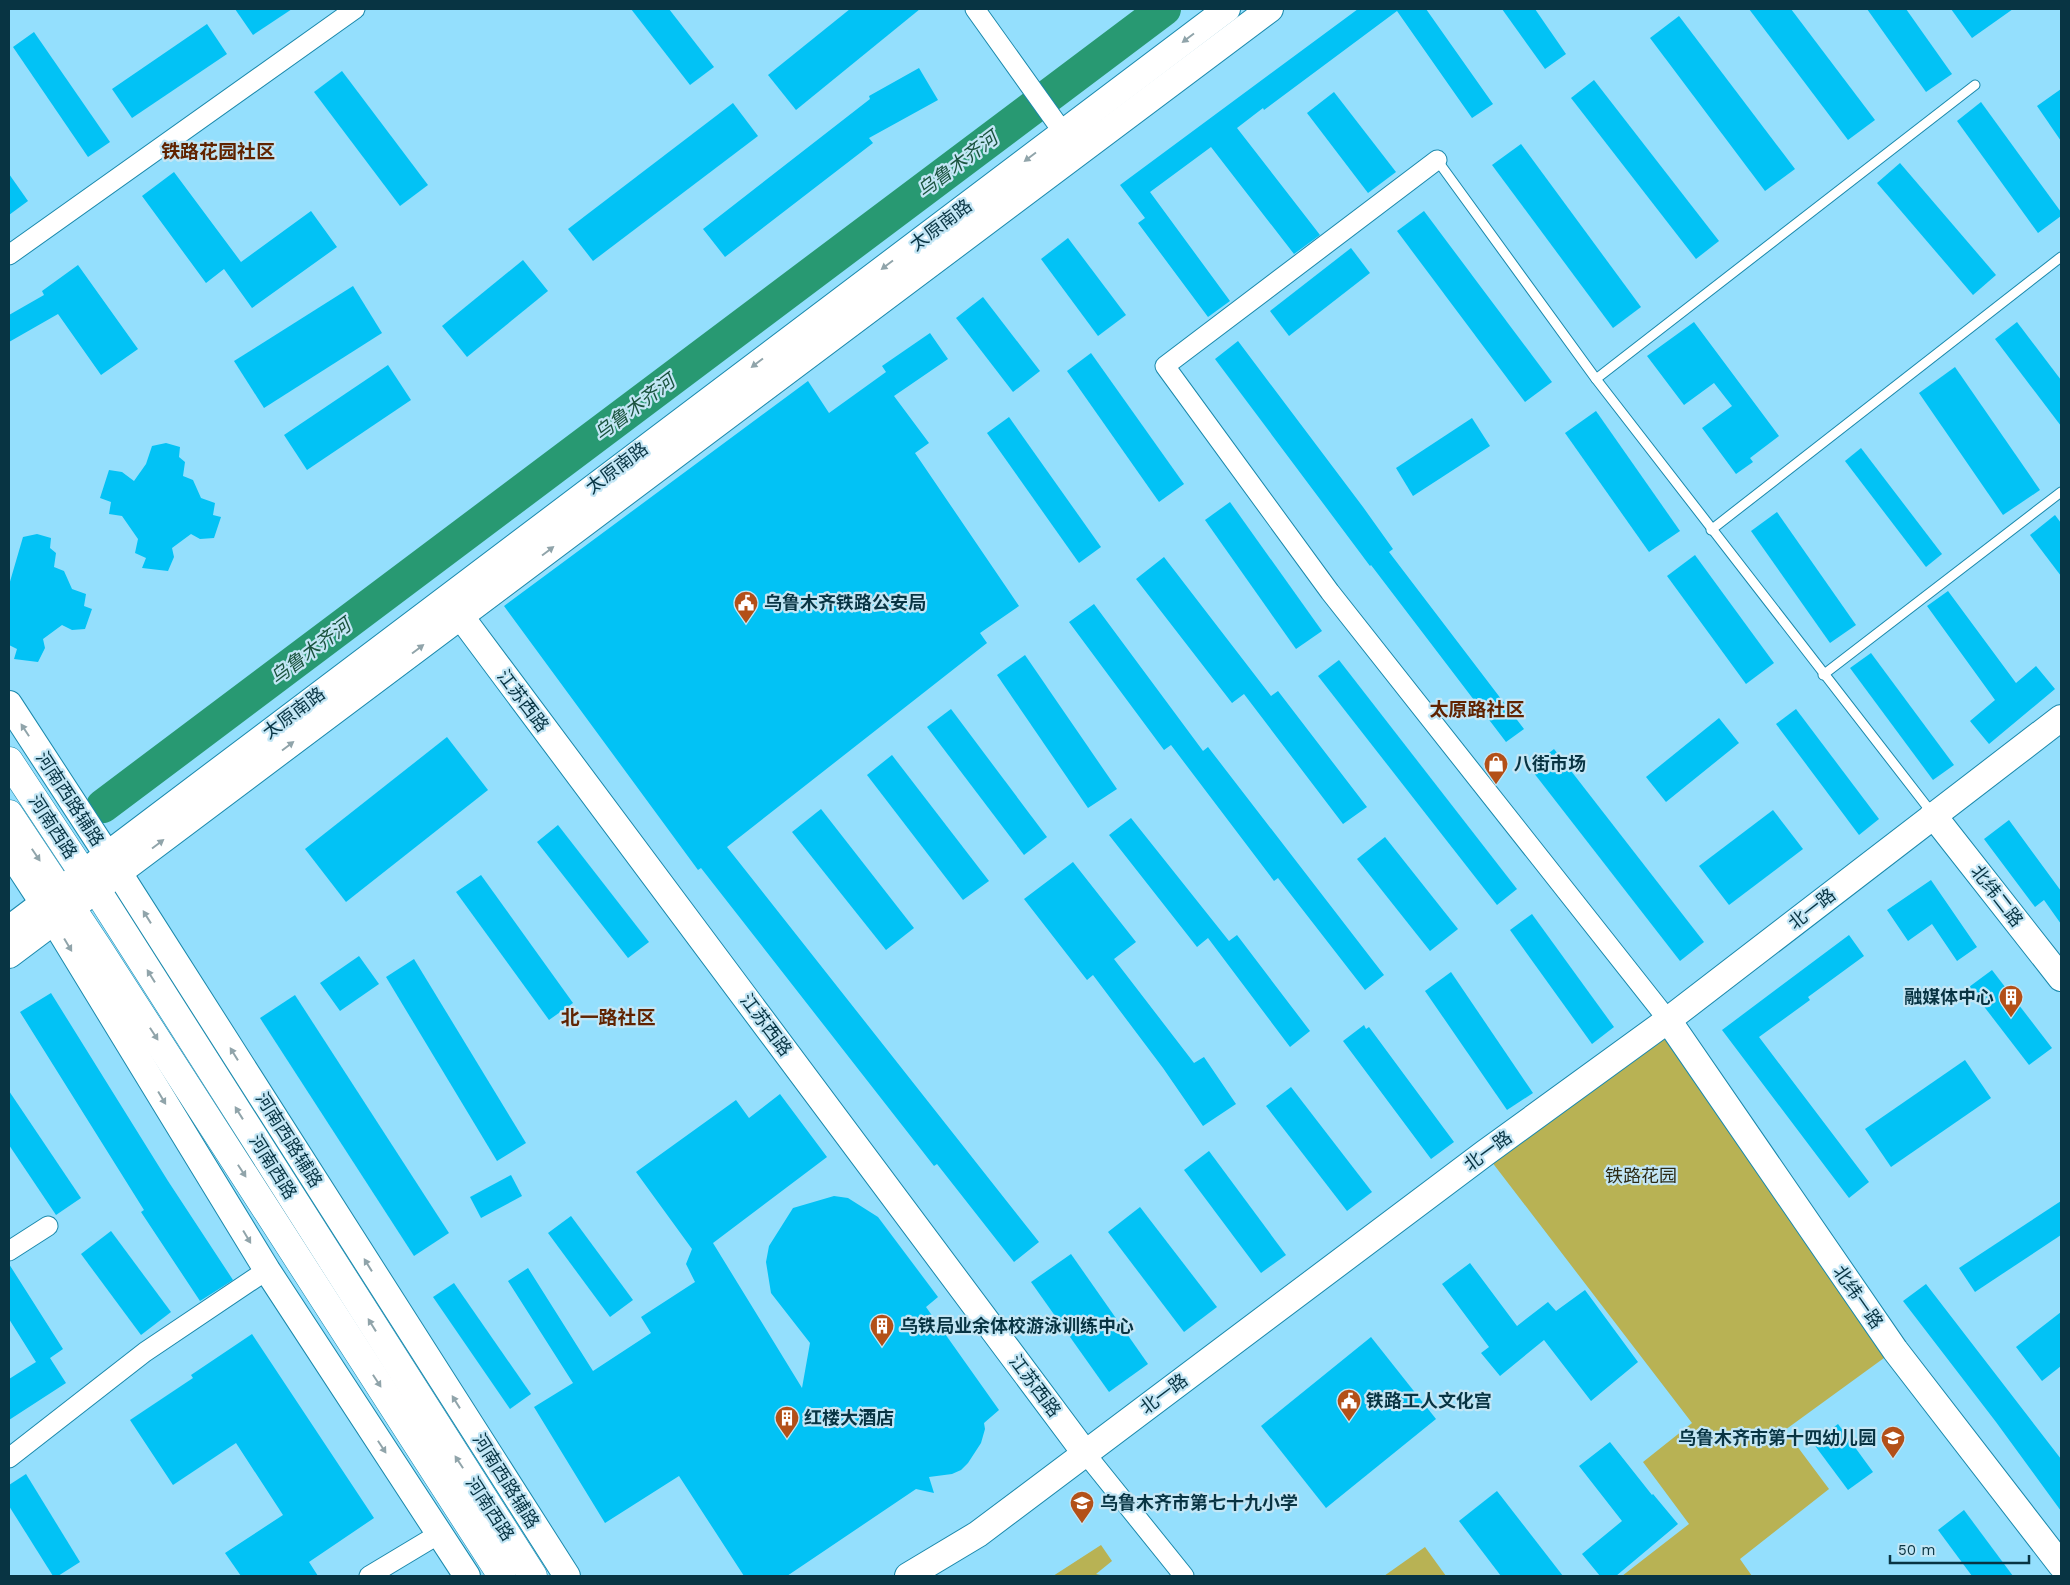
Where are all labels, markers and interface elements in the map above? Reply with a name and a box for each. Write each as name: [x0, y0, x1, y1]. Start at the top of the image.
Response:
one-way arrow: [1181, 33, 1195, 43]
water label: 乌鲁木齐河: [912, 124, 1005, 202]
district label: 铁路花园社区: [161, 140, 275, 163]
one-way arrow: [1023, 152, 1037, 162]
street label: 太原南路: [906, 195, 976, 255]
one-way arrow: [881, 260, 894, 271]
one-way arrow: [750, 358, 764, 368]
water label: 乌鲁木齐河: [589, 367, 682, 445]
street label: 太原南路: [582, 438, 652, 498]
one-way arrow: [541, 546, 555, 556]
public building icon: 乌鲁木齐铁路公安局: [733, 590, 759, 624]
place label: 乌鲁木齐铁路公安局: [764, 592, 926, 613]
water label: 乌鲁木齐河: [265, 611, 358, 689]
one-way arrow: [411, 643, 424, 654]
street label: 江苏西路: [493, 666, 553, 736]
street label: 太原南路: [259, 683, 329, 743]
district label: 太原路社区: [1429, 698, 1525, 721]
one-way arrow: [20, 723, 30, 736]
one-way arrow: [281, 741, 295, 751]
street label: 河南西路辅路: [32, 748, 108, 850]
shop icon: 八街市场: [1483, 751, 1509, 785]
place label: 八街市场: [1514, 753, 1586, 774]
street label: 河南西路: [24, 791, 82, 863]
one-way arrow: [151, 839, 165, 849]
one-way arrow: [31, 848, 41, 861]
street label: 北纬二路: [1967, 861, 2028, 931]
street label: 北一路: [1784, 884, 1839, 934]
one-way arrow: [142, 911, 152, 924]
one-way arrow: [63, 938, 72, 951]
one-way arrow: [147, 970, 156, 983]
building icon: 融媒体中心: [1998, 984, 2024, 1018]
place label: 融媒体中心: [1904, 986, 1994, 1007]
street label: 江苏西路: [736, 990, 796, 1060]
district label: 北一路社区: [560, 1006, 656, 1029]
one-way arrow: [149, 1028, 159, 1041]
one-way arrow: [229, 1048, 239, 1061]
street label: 河南西路辅路: [251, 1088, 327, 1192]
one-way arrow: [157, 1092, 167, 1105]
one-way arrow: [234, 1107, 243, 1120]
street label: 北一路: [1460, 1126, 1516, 1175]
street label: 河南西路: [245, 1131, 301, 1203]
one-way arrow: [237, 1164, 246, 1178]
park label: 铁路花园: [1605, 1165, 1677, 1186]
one-way arrow: [242, 1230, 251, 1243]
one-way arrow: [364, 1259, 373, 1272]
street label: 北纬一路: [1829, 1261, 1888, 1332]
building icon: 乌铁局业余体校游泳训练中心: [869, 1313, 895, 1347]
place label: 乌铁局业余体校游泳训练中心: [900, 1315, 1134, 1336]
one-way arrow: [367, 1318, 377, 1331]
street label: 江苏西路: [1005, 1351, 1065, 1421]
street label: 北一路: [1136, 1369, 1192, 1418]
one-way arrow: [372, 1375, 381, 1388]
public building icon: 铁路工人文化宫: [1336, 1388, 1362, 1422]
place label: 铁路工人文化宫: [1366, 1390, 1492, 1411]
one-way arrow: [451, 1396, 460, 1409]
building icon: 红楼大酒店: [774, 1405, 800, 1439]
place label: 红楼大酒店: [804, 1407, 894, 1428]
school or university icon: 乌鲁木齐市第十四幼儿园: [1880, 1425, 1906, 1459]
place label: 乌鲁木齐市第十四幼儿园: [1678, 1427, 1876, 1448]
street label: 河南西路辅路: [468, 1429, 544, 1533]
one-way arrow: [378, 1440, 387, 1453]
one-way arrow: [454, 1455, 464, 1469]
street label: 河南西路: [461, 1473, 519, 1545]
school or university icon: 乌鲁木齐市第七十九小学: [1069, 1490, 1095, 1524]
place label: 乌鲁木齐市第七十九小学: [1100, 1492, 1298, 1513]
scale bar: [1890, 1532, 2029, 1564]
text: 50 m: [1898, 1541, 1935, 1559]

